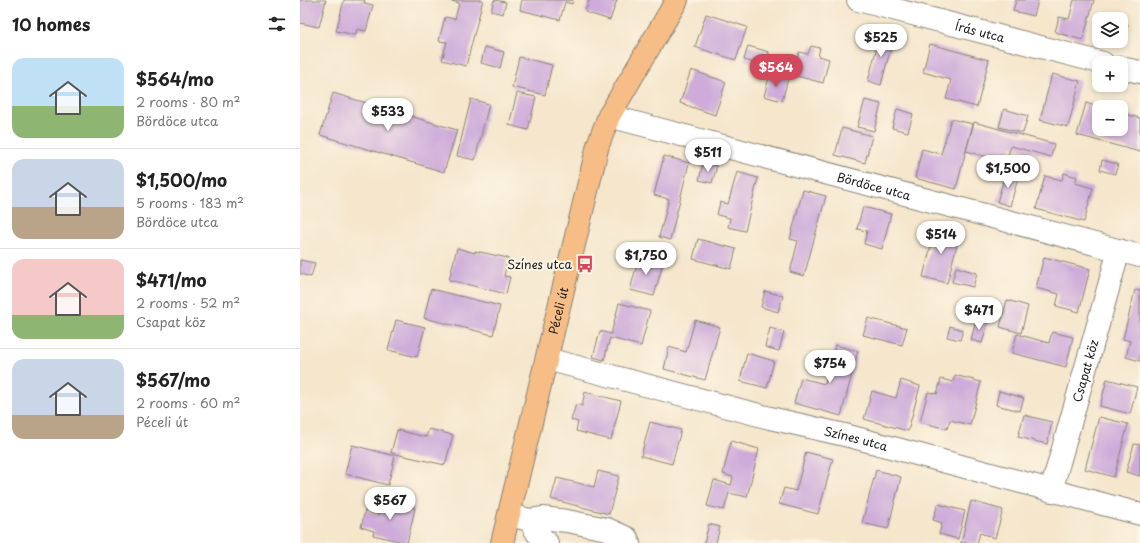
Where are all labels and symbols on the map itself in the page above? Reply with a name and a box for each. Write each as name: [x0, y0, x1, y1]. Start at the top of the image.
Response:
street label: Írás utca: [953, 16, 1007, 47]
pin: $525: [857, 24, 905, 58]
pin: $564: [752, 54, 800, 88]
pin: $533: [364, 98, 412, 132]
pin: $511: [684, 139, 732, 173]
pin: $1,500: [975, 155, 1041, 189]
street label: Bördöce utca: [835, 167, 913, 204]
pin: $514: [917, 221, 965, 255]
pin: $1,750: [613, 242, 679, 276]
bus stop icon: Színes utca: [575, 254, 595, 274]
place label: Színes utca: [507, 255, 573, 273]
street label: Péceli út: [544, 285, 572, 336]
pin: $471: [955, 297, 1003, 331]
street label: Csapat köz: [1068, 337, 1102, 404]
pin: $754: [806, 350, 854, 384]
street label: Színes utca: [822, 422, 890, 455]
pin: $567: [366, 487, 414, 521]

